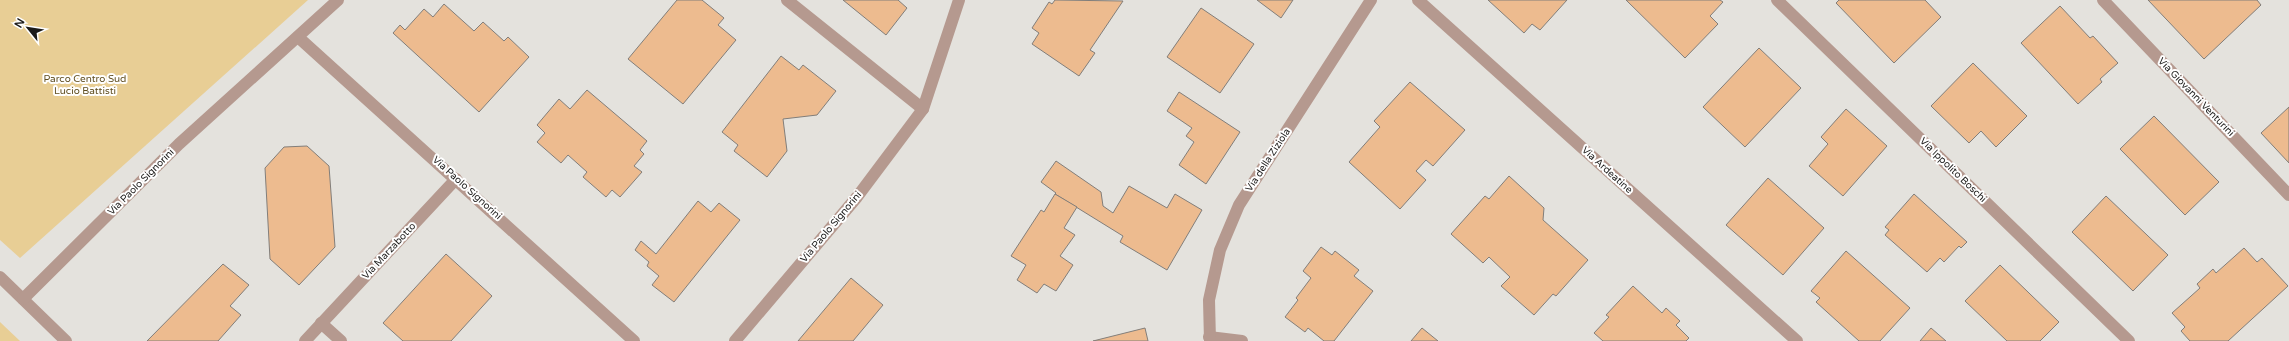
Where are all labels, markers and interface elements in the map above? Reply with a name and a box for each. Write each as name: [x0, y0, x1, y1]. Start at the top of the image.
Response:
north arrow: [8, 8, 48, 48]
text: N: [12, 16, 28, 30]
street label: Via Giovanni Venturini: [2155, 55, 2237, 139]
park label: Parco Centro Sud Lucio Battisti: [44, 73, 126, 97]
street label: Via della Ziziola: [1243, 126, 1293, 194]
street label: Via Ippolito Boschi: [1917, 135, 1989, 205]
street label: Via Ardeatine: [1579, 144, 1635, 196]
street label: Via Paolo Signorini: [105, 146, 177, 218]
street label: Via Paolo Signorini: [430, 154, 504, 222]
street label: Via Paolo Signorini: [798, 189, 864, 265]
street label: Via Marzabotto: [360, 220, 418, 282]

